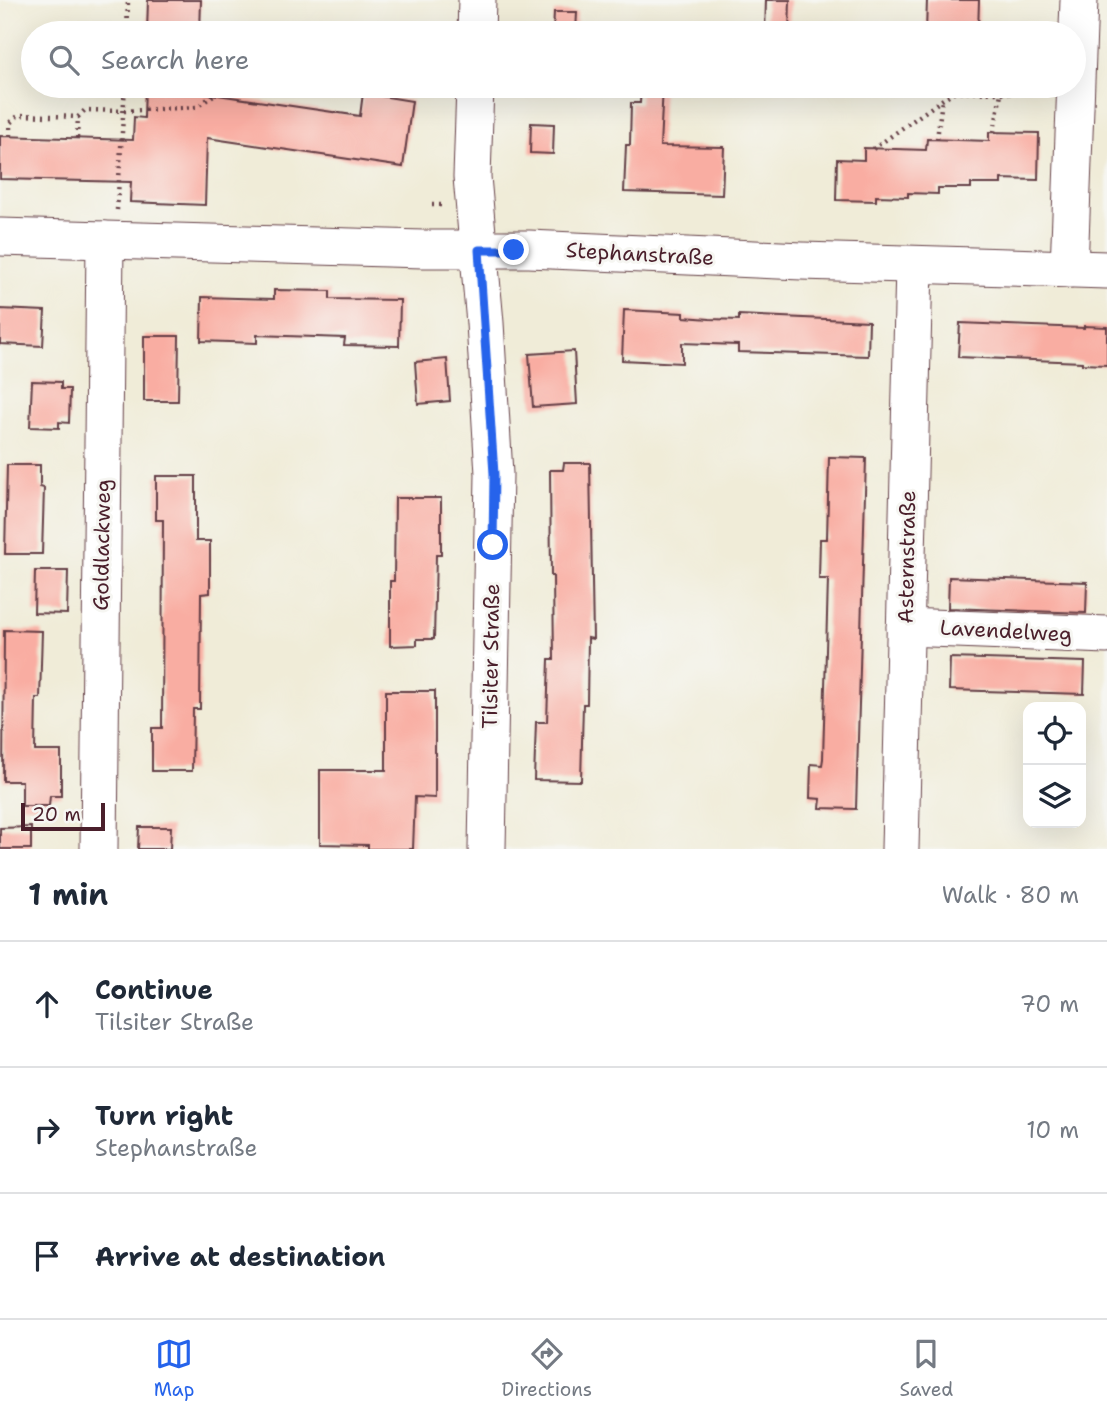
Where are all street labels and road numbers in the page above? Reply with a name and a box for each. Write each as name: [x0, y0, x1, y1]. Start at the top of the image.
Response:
street label: Stephanstraße: [565, 236, 715, 272]
street label: Goldlackweg: [87, 479, 117, 611]
street label: Asternstraße: [892, 490, 922, 624]
street label: Tilsiter Straße: [476, 583, 506, 729]
street label: Lavendelweg: [939, 614, 1073, 648]

